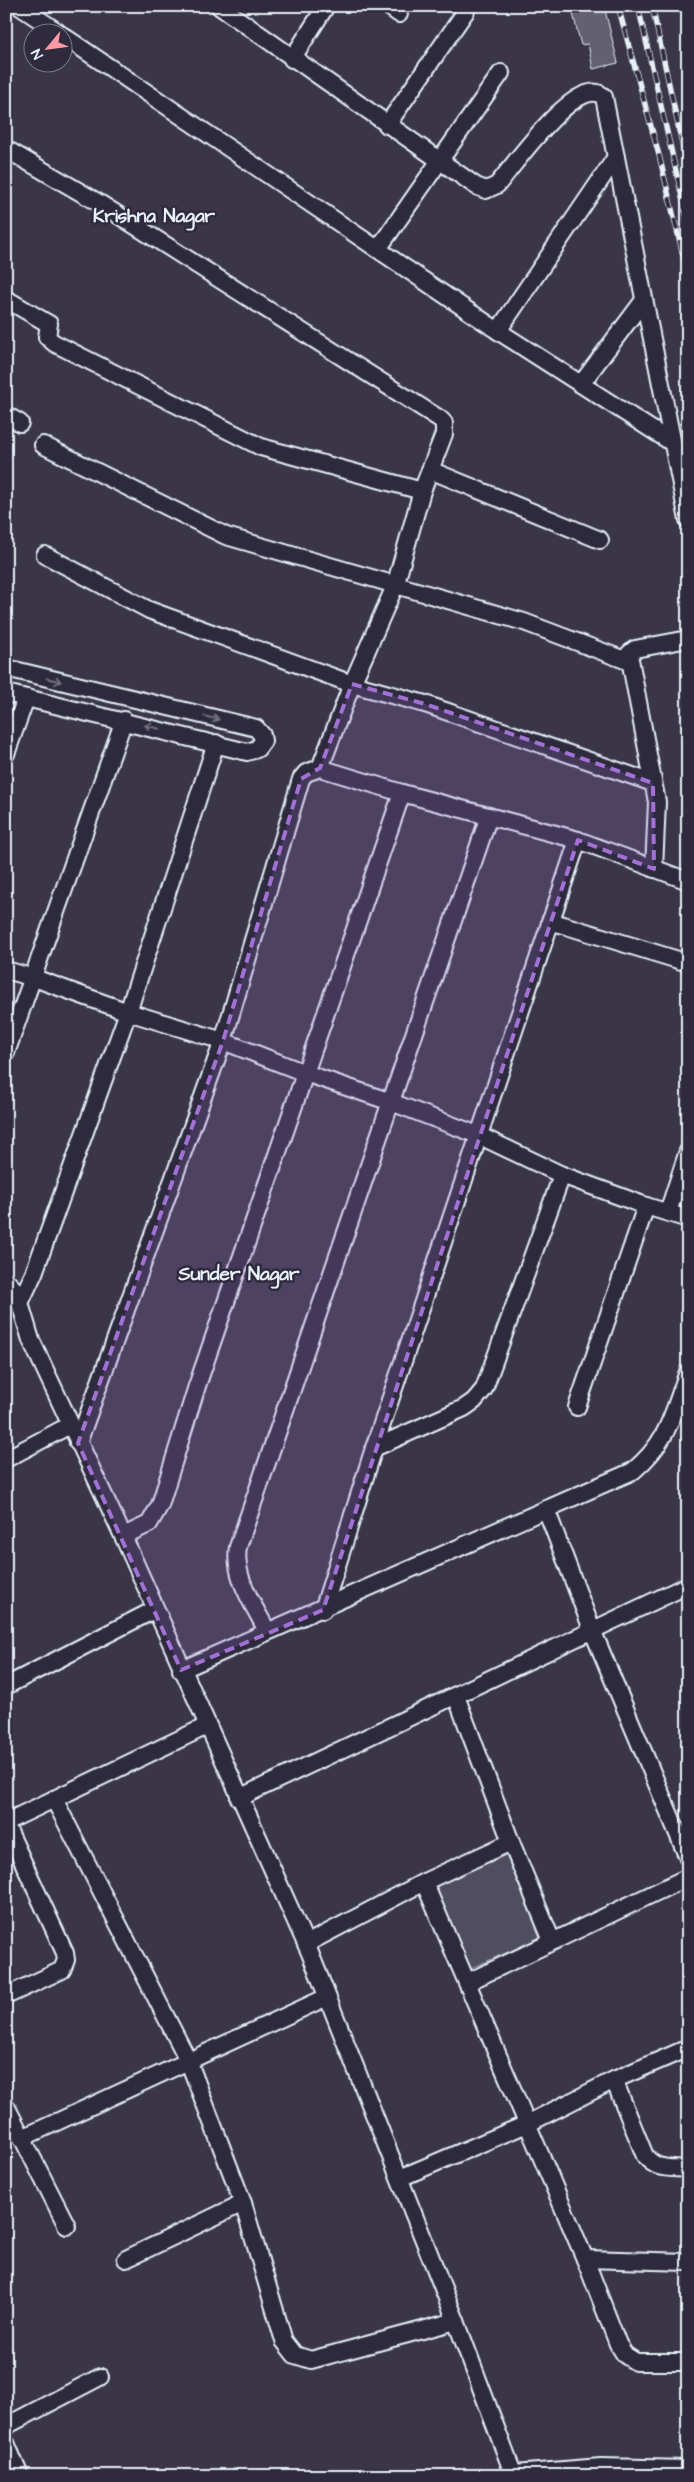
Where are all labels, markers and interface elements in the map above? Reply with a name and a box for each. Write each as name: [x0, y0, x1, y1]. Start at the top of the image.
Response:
north arrow: [22, 22, 72, 72]
text: N: [27, 45, 48, 63]
district label: Krishna Nagar: [93, 203, 216, 231]
one-way arrow: [45, 675, 61, 685]
one-way arrow: [203, 714, 219, 723]
one-way arrow: [144, 722, 160, 731]
district label: Sunder Nagar: [178, 1261, 300, 1289]

